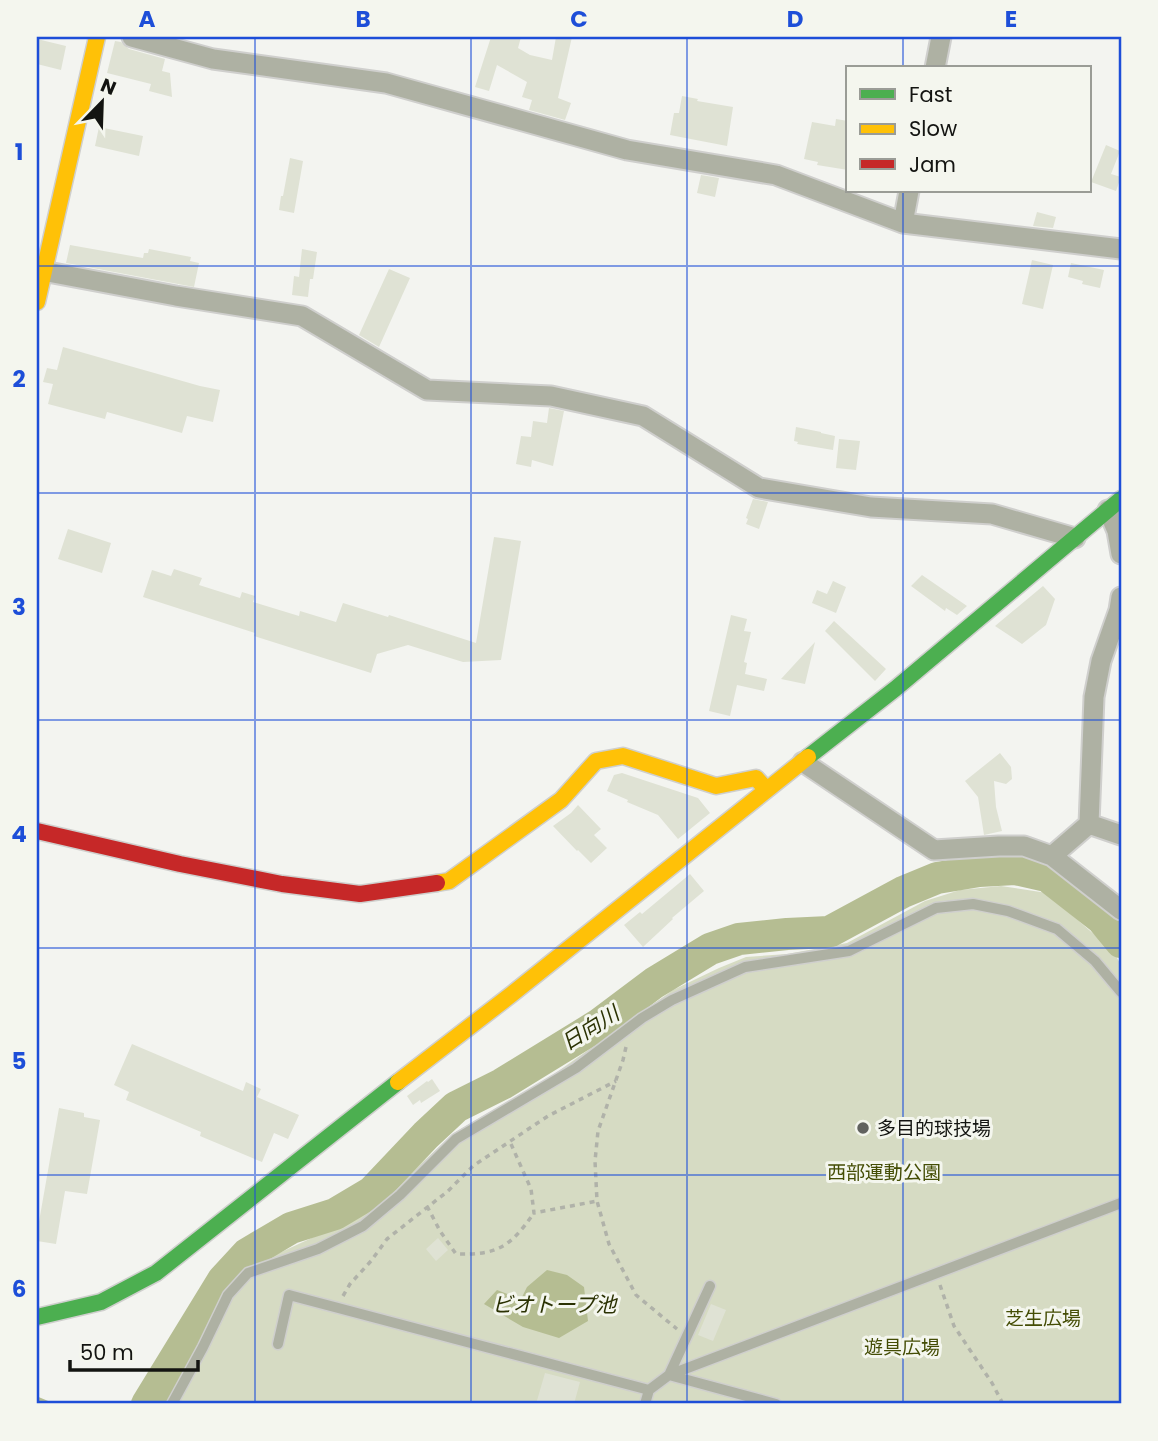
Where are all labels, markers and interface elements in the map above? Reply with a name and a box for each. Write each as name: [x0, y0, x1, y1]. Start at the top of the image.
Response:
text: A: [139, 3, 156, 35]
text: B: [355, 3, 371, 35]
text: C: [570, 3, 588, 35]
text: D: [787, 3, 803, 35]
text: E: [1005, 3, 1017, 35]
north arrow: [66, 66, 136, 136]
legend: [846, 66, 1092, 192]
text: N: [97, 72, 120, 102]
text: Fast: [909, 80, 952, 109]
text: Slow: [909, 114, 957, 143]
text: 1: [15, 136, 23, 168]
text: Jam: [909, 150, 956, 179]
text: 2: [12, 363, 26, 395]
text: 3: [12, 591, 26, 623]
text: 4: [11, 818, 27, 850]
water label: 日向川: [556, 998, 626, 1057]
text: 5: [12, 1045, 26, 1077]
place label: 多目的球技場: [877, 1115, 991, 1142]
marker: 多目的球技場: [855, 1120, 871, 1136]
park label: 西部運動公園: [827, 1159, 941, 1186]
text: 6: [12, 1273, 26, 1305]
water label: ビオトープ池: [492, 1290, 618, 1319]
park label: 芝生広場: [1005, 1305, 1081, 1332]
scale bar: [70, 1329, 198, 1373]
park label: 遊具広場: [864, 1334, 940, 1361]
text: 50 m: [80, 1338, 134, 1367]

